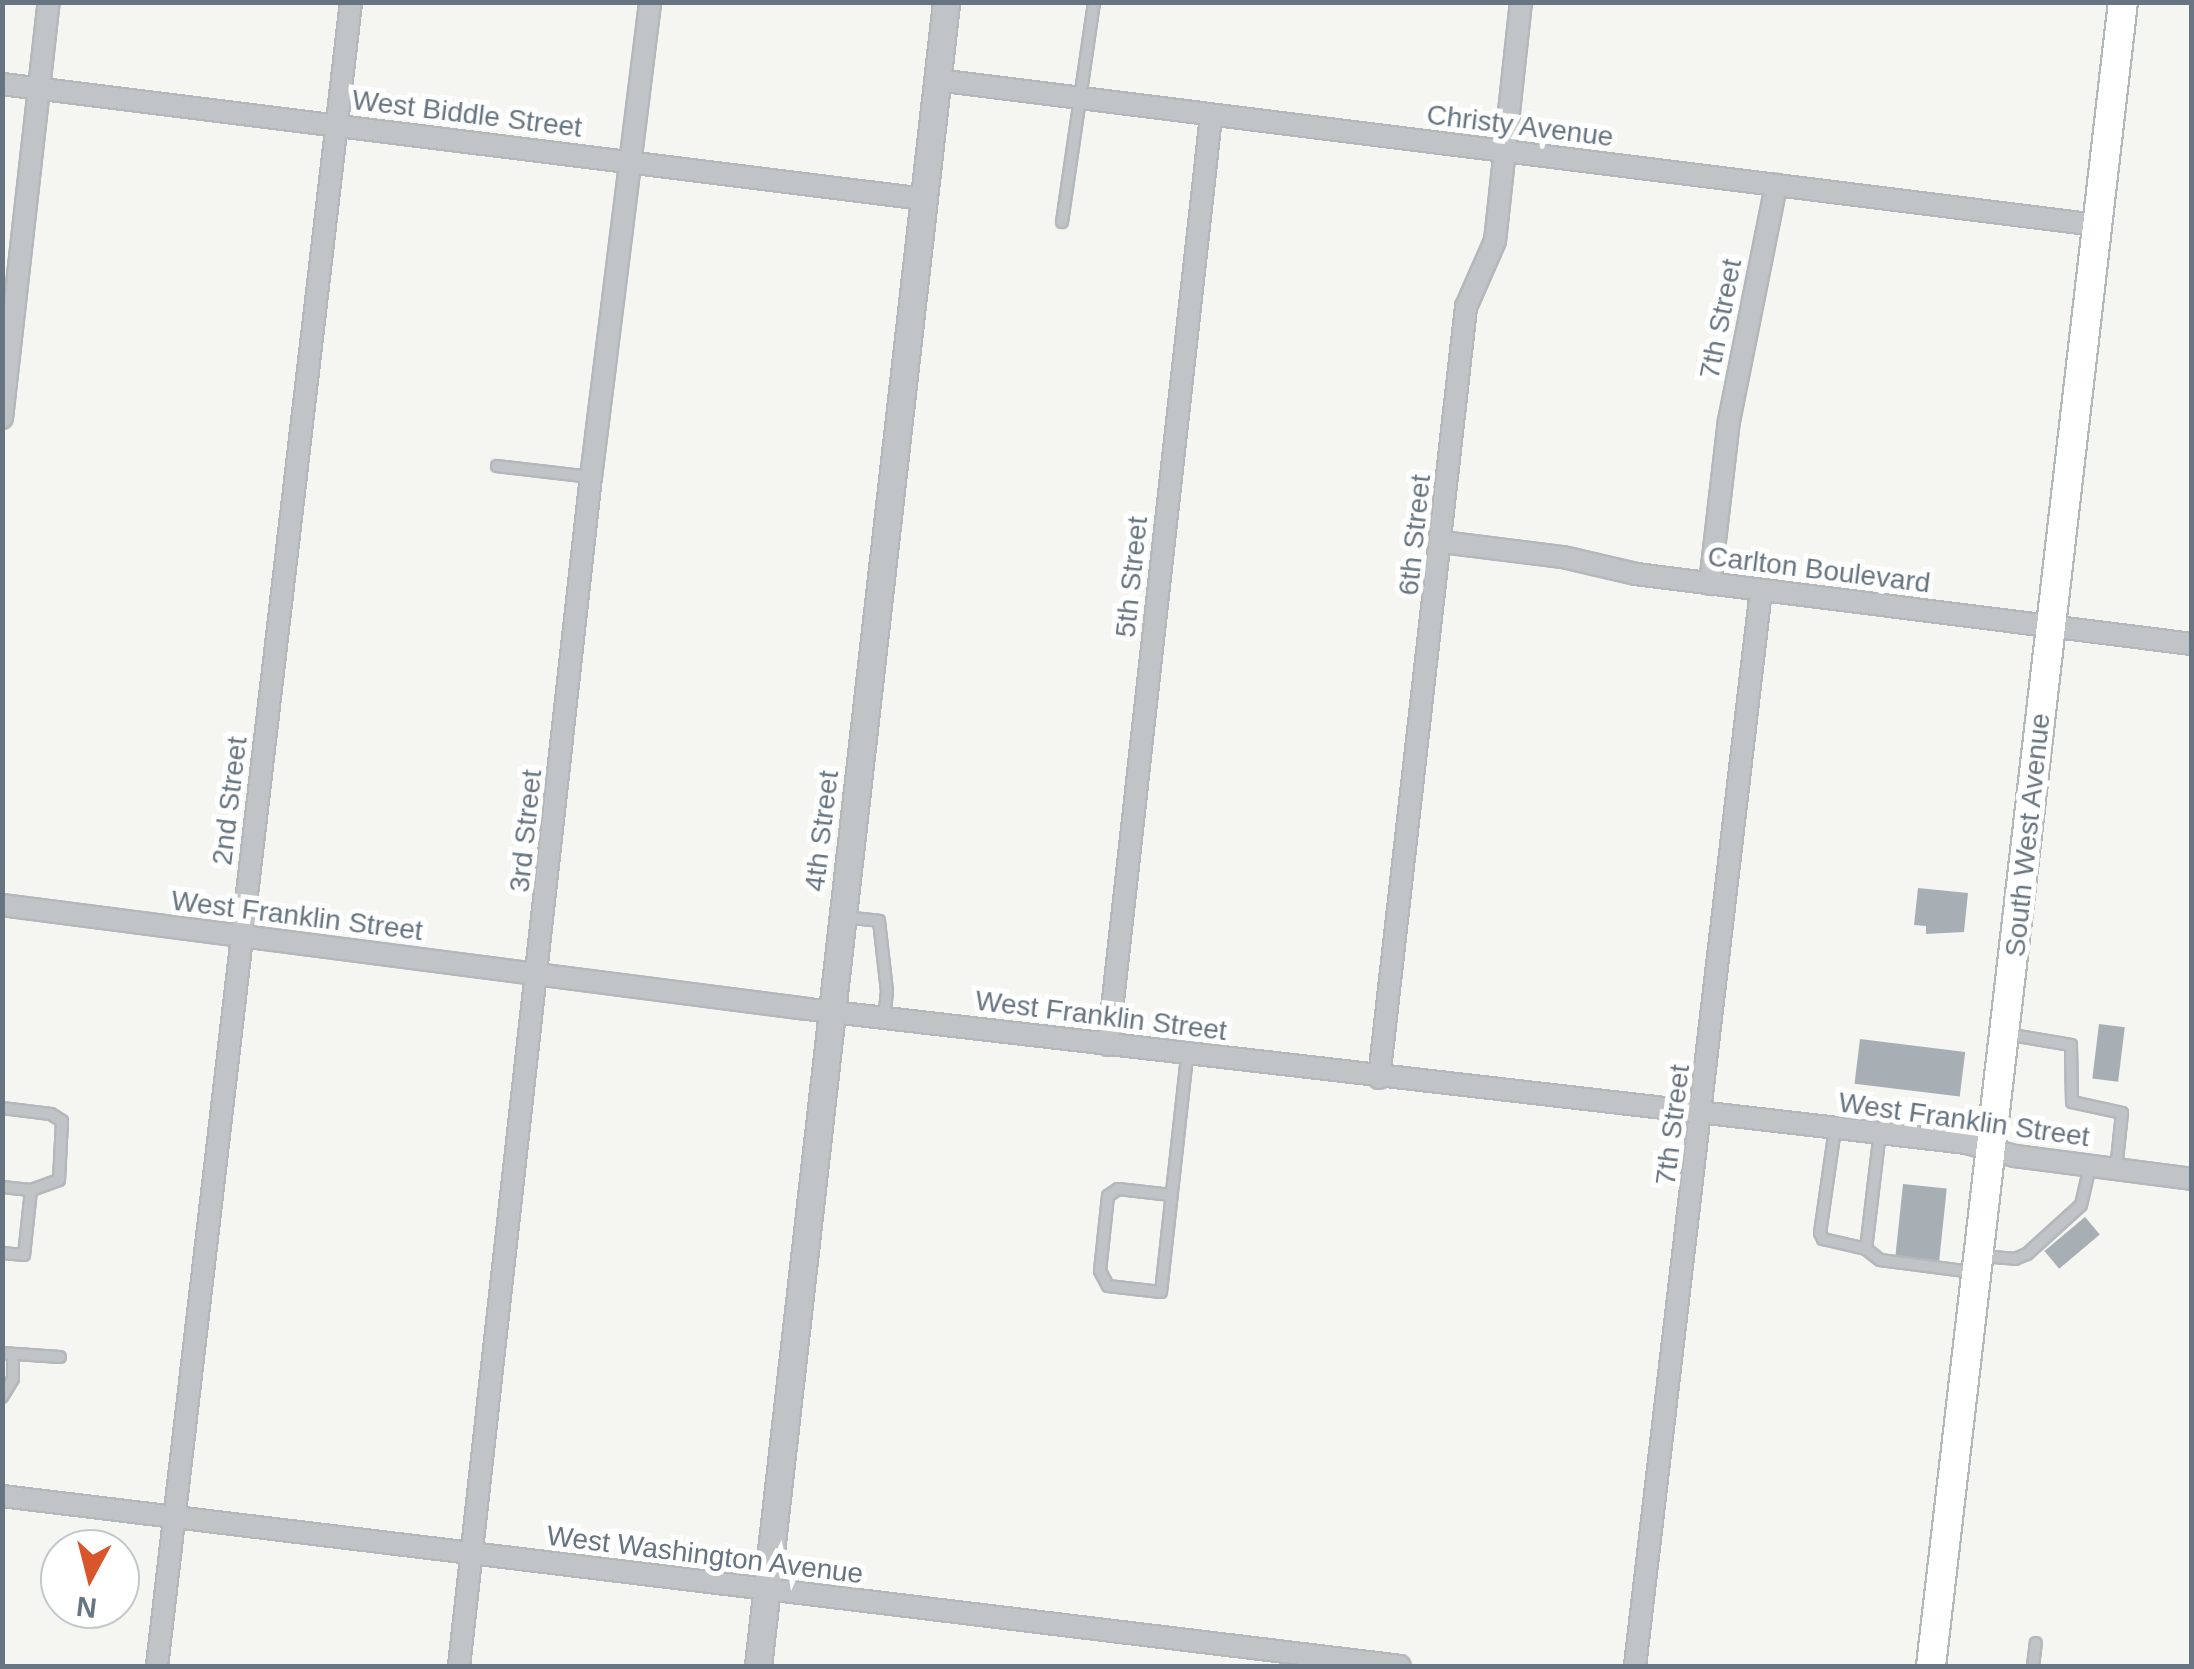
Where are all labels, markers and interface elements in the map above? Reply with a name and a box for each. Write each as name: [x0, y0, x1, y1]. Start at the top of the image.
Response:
street label: West Biddle Street: [350, 83, 584, 145]
street label: Christy Avenue: [1424, 98, 1616, 154]
street label: 7th Street: [1693, 256, 1749, 382]
street label: 6th Street: [1392, 473, 1438, 597]
street label: 5th Street: [1109, 515, 1155, 639]
street label: Carlton Boulevard: [1706, 540, 1932, 600]
street label: South West Avenue: [1998, 711, 2058, 959]
street label: 2nd Street: [205, 735, 255, 867]
street label: 3rd Street: [503, 768, 549, 894]
street label: 4th Street: [798, 769, 846, 893]
street label: West Franklin Street: [169, 884, 425, 948]
street label: West Franklin Street: [973, 984, 1229, 1048]
street label: 7th Street: [1649, 1063, 1697, 1187]
street label: West Franklin Street: [1836, 1086, 2092, 1154]
street label: West Washington Avenue: [544, 1519, 866, 1591]
north arrow: [40, 1529, 140, 1629]
text: N: [75, 1591, 98, 1624]

